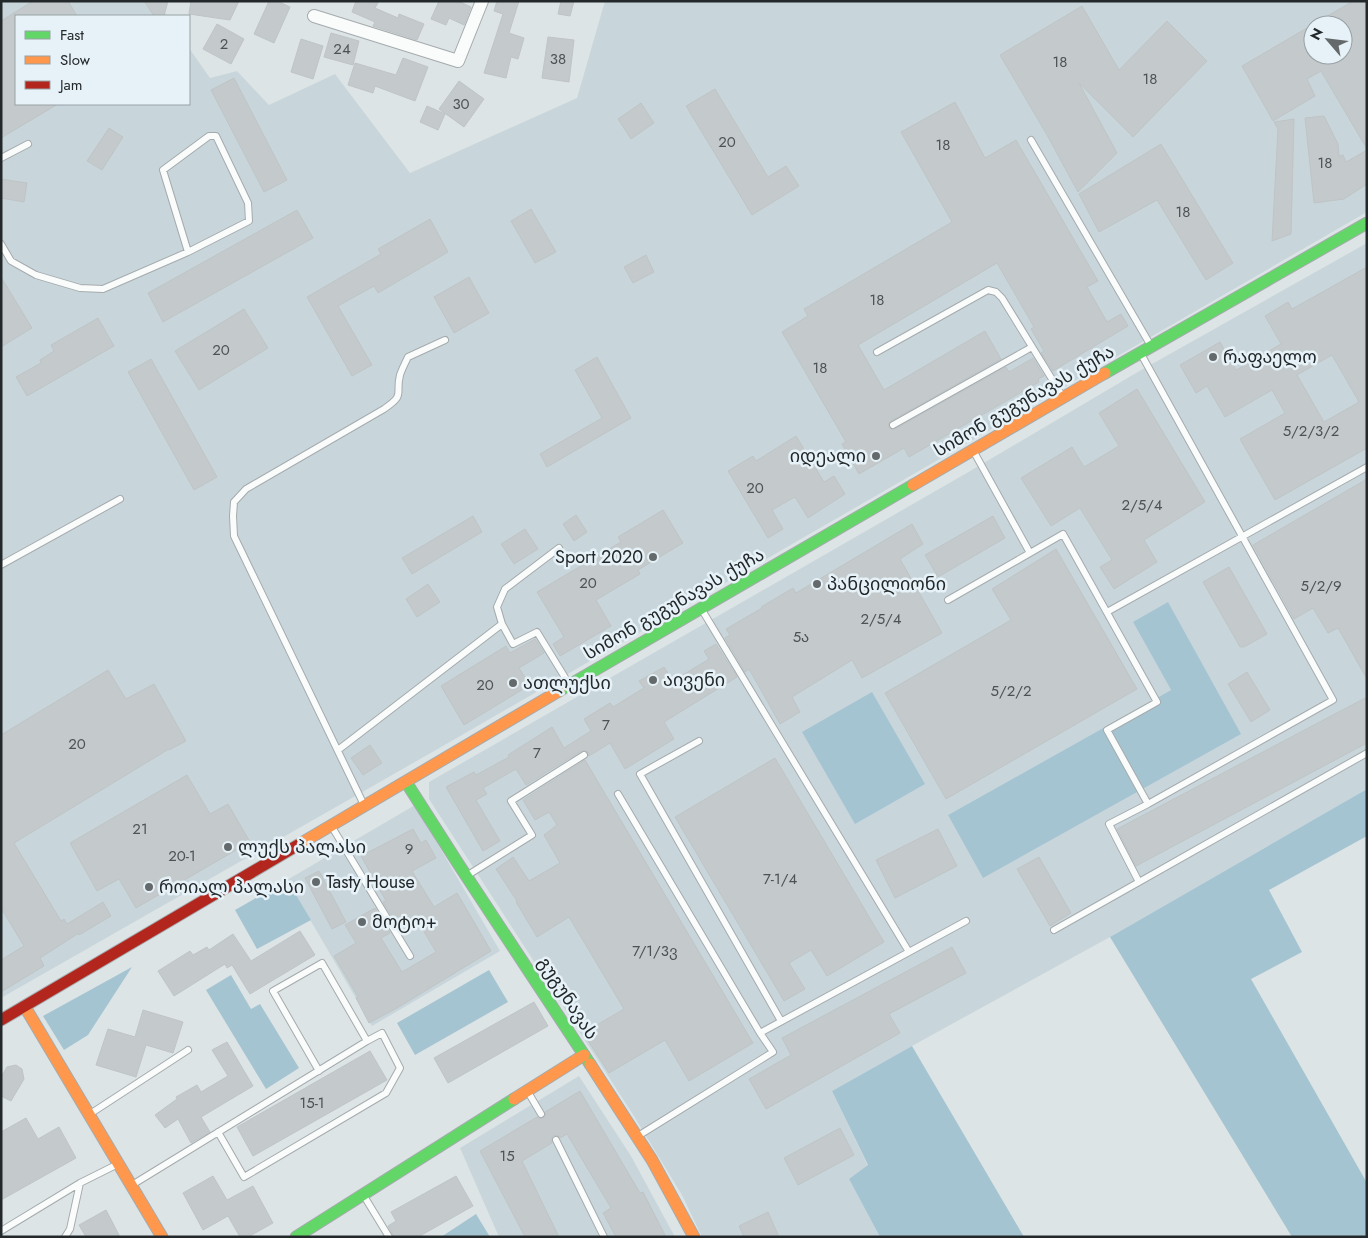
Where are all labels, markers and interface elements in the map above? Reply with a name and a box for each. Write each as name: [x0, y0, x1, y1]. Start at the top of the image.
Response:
legend: [15, 15, 190, 105]
north arrow: [1303, 15, 1353, 65]
text: Fast: [60, 24, 84, 46]
text: N: [1305, 24, 1328, 44]
house number: 2: [220, 33, 228, 55]
house number: 24: [333, 38, 351, 60]
house number: 38: [550, 48, 566, 70]
text: Slow: [60, 49, 91, 71]
house number: 18: [1053, 51, 1067, 73]
house number: 18: [1143, 68, 1157, 90]
text: Jam: [58, 74, 83, 96]
house number: 30: [452, 93, 470, 115]
house number: 20: [718, 131, 736, 153]
house number: 18: [936, 134, 950, 156]
house number: 18: [1318, 152, 1332, 174]
house number: 18: [1176, 201, 1190, 223]
house number: 18: [870, 289, 884, 311]
house number: 20: [212, 339, 230, 361]
street label: სიმონ გუგუნავას ქუჩა: [929, 339, 1119, 463]
place label: რაფაელო: [1223, 344, 1317, 370]
marker: რაფაელო: [1207, 351, 1219, 363]
house number: 18: [813, 357, 827, 379]
house number: 5/2/3/2: [1283, 420, 1339, 442]
place label: იდეალი: [790, 443, 866, 469]
marker: იდეალი: [870, 450, 882, 462]
house number: 20: [746, 477, 764, 499]
house number: 2/5/4: [1121, 494, 1163, 516]
street label: სიმონ გუგუნავას ქუჩა: [579, 542, 769, 666]
place label: Sport 2020: [555, 544, 643, 570]
marker: Sport 2020: [647, 551, 659, 563]
place label: პანცილიონი: [827, 571, 946, 597]
house number: 20: [579, 572, 597, 594]
house number: 5/2/9: [1300, 575, 1342, 597]
marker: პანცილიონი: [811, 578, 823, 590]
house number: 2/5/4: [860, 608, 902, 630]
house number: 5ა: [793, 626, 809, 648]
place label: აივენი: [663, 667, 725, 693]
place label: ათლუქსი: [523, 670, 611, 696]
house number: 20: [476, 674, 494, 696]
marker: აივენი: [647, 674, 659, 686]
marker: ათლუქსი: [507, 677, 519, 689]
house number: 5/2/2: [991, 680, 1031, 702]
house number: 7: [602, 714, 610, 736]
house number: 20: [68, 733, 86, 755]
house number: 7: [533, 742, 541, 764]
house number: 21: [132, 818, 148, 840]
place label: ლუქს პალასი: [238, 834, 366, 860]
house number: 9: [405, 838, 413, 860]
marker: ლუქს პალასი: [222, 841, 234, 853]
house number: 20-1: [168, 845, 196, 867]
house number: 7-1/4: [763, 868, 797, 890]
place label: Tasty House: [326, 869, 415, 895]
place label: როიალ პალასი: [159, 874, 304, 900]
marker: Tasty House: [310, 876, 322, 888]
marker: როიალ პალასი: [143, 881, 155, 893]
place label: მოტო+: [372, 909, 437, 935]
marker: მოტო+: [356, 916, 368, 928]
house number: 7/1/3ვ: [632, 940, 678, 962]
street label: გუგუნავას: [531, 951, 605, 1045]
house number: 15-1: [299, 1092, 325, 1114]
house number: 15: [499, 1145, 515, 1167]

